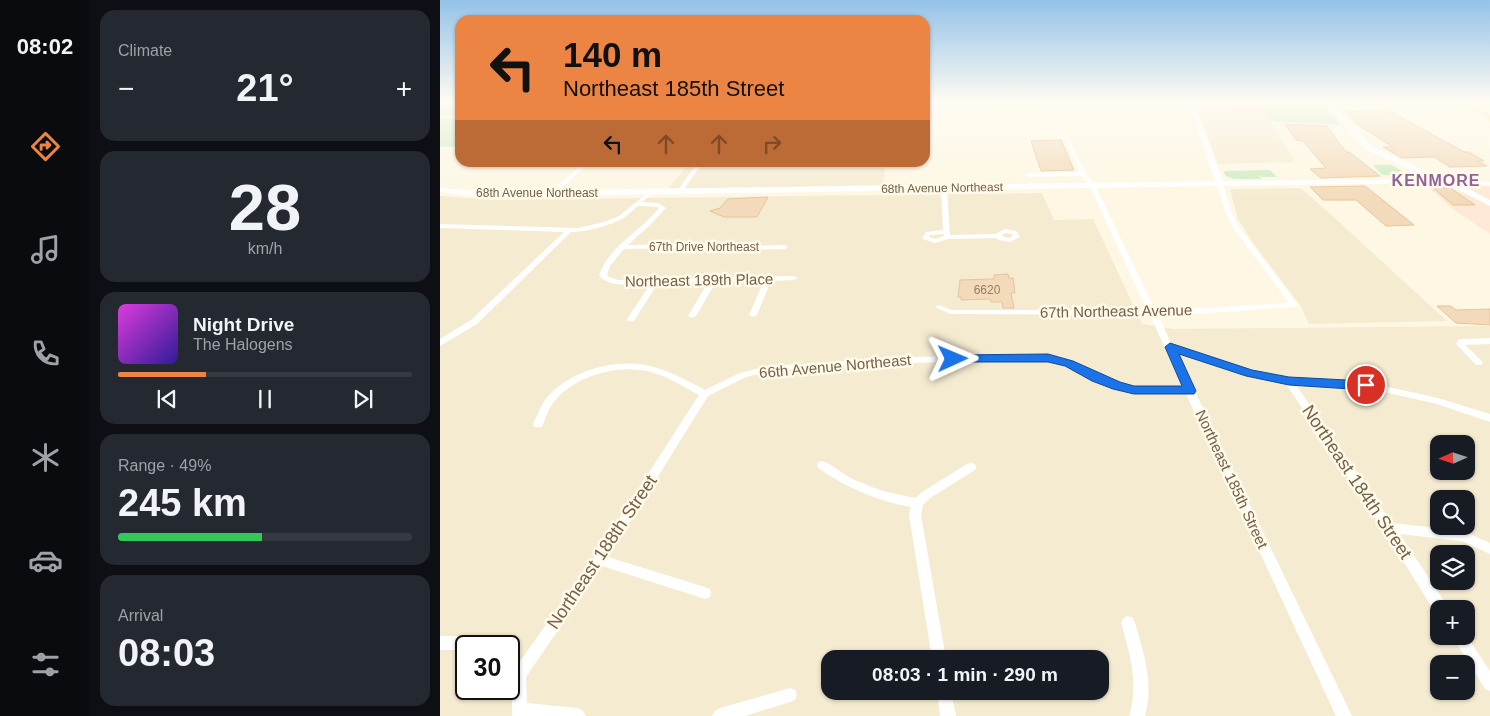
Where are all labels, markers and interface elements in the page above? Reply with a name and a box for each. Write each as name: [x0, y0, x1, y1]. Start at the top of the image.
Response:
text: 08:02: [17, 34, 73, 59]
icon: left: [480, 35, 545, 100]
text: 140 m: [563, 35, 662, 74]
text: Climate: [118, 42, 172, 59]
text: 21°: [236, 67, 294, 109]
text: −: [118, 73, 134, 104]
text: +: [396, 73, 412, 104]
text: Northeast 185th Street: [563, 76, 784, 101]
icon: directions: [28, 129, 63, 164]
icon: left: [599, 130, 627, 158]
icon: ahead: [652, 130, 680, 158]
icon: ahead: [705, 130, 733, 158]
icon: right: [758, 130, 786, 158]
text: 28: [229, 171, 301, 244]
district label: KENMORE: [1392, 172, 1480, 189]
street label: 68th Avenue Northeast: [881, 180, 1004, 196]
street label: 68th Avenue Northeast: [476, 186, 599, 200]
icon: music: [28, 232, 63, 267]
text: km/h: [248, 240, 282, 257]
street label: 67th Drive Northeast: [649, 240, 760, 254]
street label: Northeast 189th Place: [625, 270, 773, 290]
house number: 6620: [974, 283, 1001, 297]
street label: 67th Northeast Avenue: [1040, 301, 1192, 321]
text: Night Drive: [193, 314, 294, 335]
position arrow: [926, 332, 978, 384]
icon: phone: [28, 336, 63, 371]
text: The Halogens: [193, 336, 293, 353]
street label: 66th Avenue Northeast: [758, 351, 912, 381]
pin: [1345, 364, 1387, 406]
icon: arrive: [1352, 371, 1380, 399]
icon: previous: [153, 385, 181, 413]
icon: pause: [251, 385, 279, 413]
icon: next: [349, 385, 377, 413]
street label: Northeast 184th Street: [1298, 401, 1416, 563]
street label: Northeast 185th Street: [1192, 407, 1272, 552]
north arrow: [1430, 435, 1475, 480]
map controls: [1430, 435, 1475, 700]
icon: climate: [28, 440, 63, 475]
text: Range · 49%: [118, 457, 211, 474]
street label: Northeast 188th Street: [543, 471, 661, 633]
text: 245 km: [118, 482, 247, 524]
button: search: [1430, 490, 1475, 535]
icon: car: [28, 543, 63, 578]
button: layers: [1430, 545, 1475, 590]
button: +: [1430, 600, 1475, 645]
text: Arrival: [118, 607, 163, 624]
text: 08:03: [118, 632, 215, 674]
speed limit sign: 30: [455, 635, 520, 700]
icon: filters: [28, 647, 63, 682]
button: −: [1430, 655, 1475, 700]
text: 08:03 · 1 min · 290 m: [872, 664, 1058, 685]

